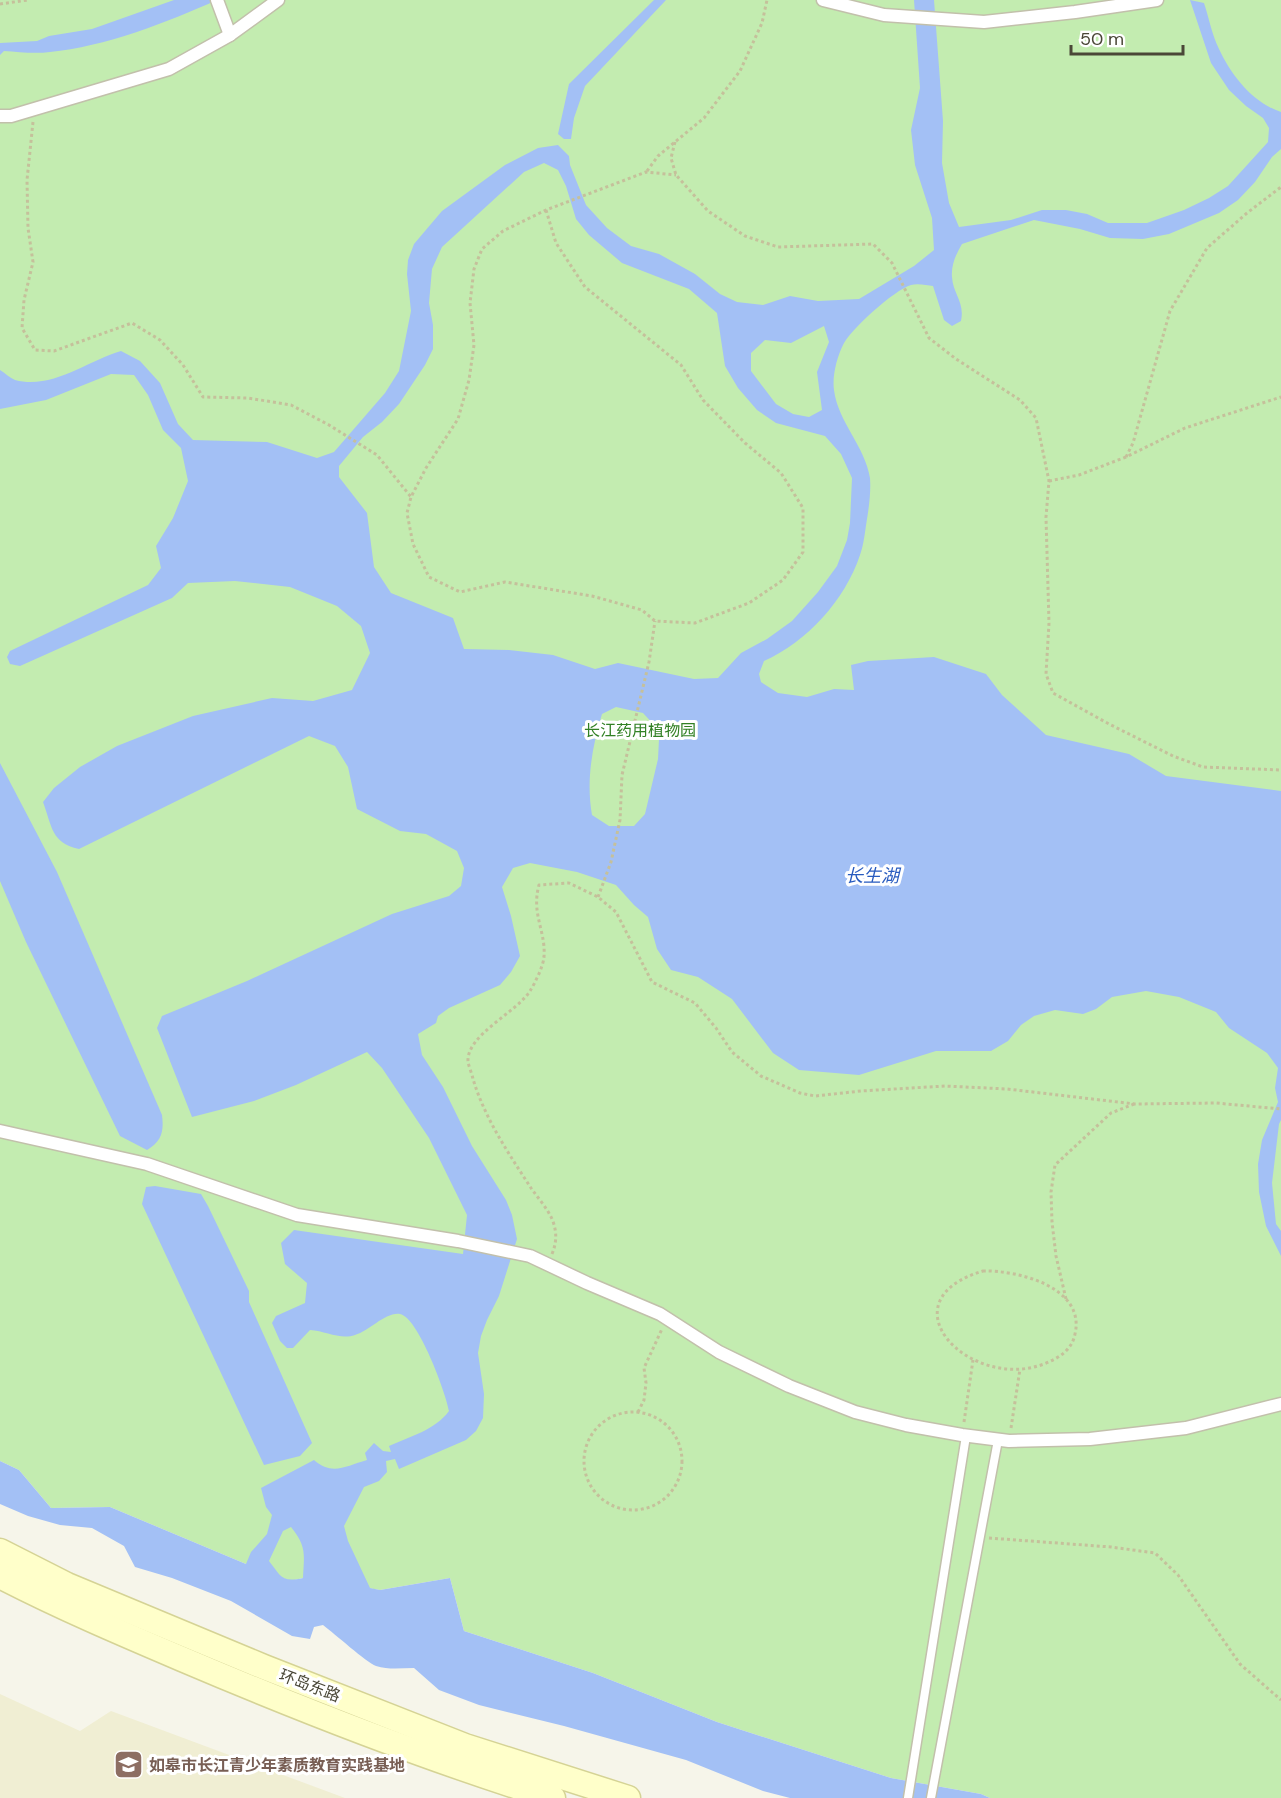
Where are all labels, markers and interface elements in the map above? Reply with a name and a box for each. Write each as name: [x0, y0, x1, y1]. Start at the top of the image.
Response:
scale bar: [1071, 18, 1184, 56]
text: 50 m: [1080, 27, 1124, 51]
park label: 长江药用植物园: [584, 720, 696, 741]
water label: 长生湖: [845, 864, 902, 888]
street label: 环岛东路: [276, 1664, 343, 1707]
school or university icon: 如皋市长江青少年素质教育实践基地: [112, 1749, 144, 1781]
place label: 如皋市长江青少年素质教育实践基地: [149, 1755, 405, 1776]

